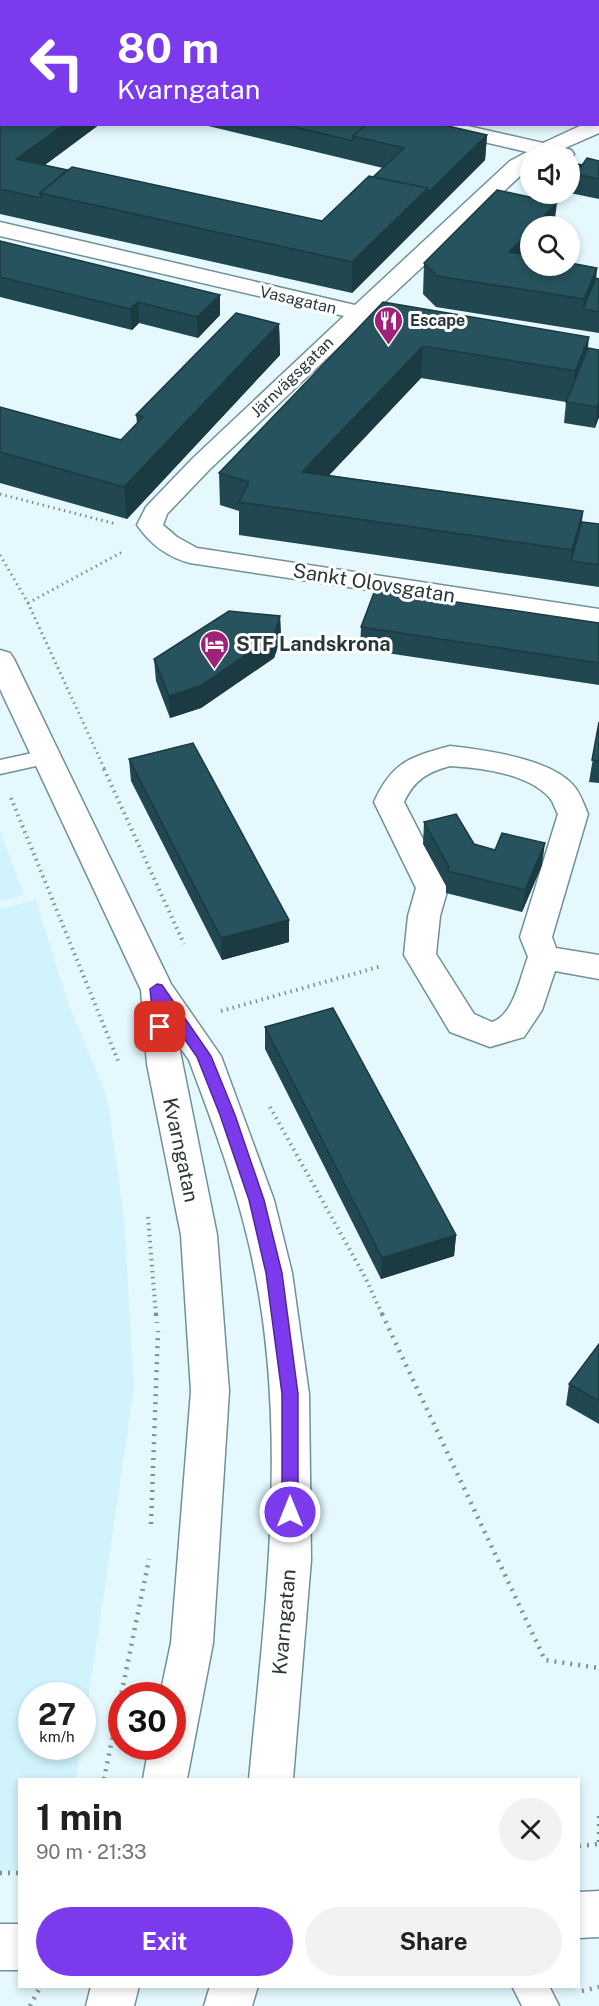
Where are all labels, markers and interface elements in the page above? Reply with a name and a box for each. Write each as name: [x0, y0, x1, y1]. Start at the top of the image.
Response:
text: 80 m: [117, 23, 219, 72]
icon: left: [18, 24, 96, 102]
text: Kvarngatan: [117, 73, 260, 105]
map controls: [520, 144, 580, 276]
button: sound: [520, 144, 580, 204]
button: search: [520, 216, 580, 276]
street label: Vasagatan: [258, 282, 338, 318]
restaurant icon: Escape: [373, 304, 405, 346]
place label: Escape: [410, 311, 465, 330]
street label: Järnvägsgatan: [247, 333, 337, 421]
street label: Sankt Olovsgatan: [291, 558, 457, 608]
hotel icon: STF Landskrona: [199, 628, 231, 670]
place label: STF Landskrona: [236, 632, 391, 656]
pin: [134, 1001, 185, 1052]
icon: arrive: [143, 1010, 176, 1043]
street label: Kvarngatan: [158, 1096, 204, 1204]
position arrow: [258, 1480, 322, 1544]
street label: Kvarngatan: [267, 1568, 301, 1676]
speed limit sign: 30: [108, 1682, 186, 1760]
text: 27: [38, 1696, 76, 1732]
text: km/h: [39, 1728, 75, 1745]
text: 1 min: [36, 1796, 123, 1838]
button: close: [499, 1798, 562, 1861]
text: 90 m · 21:33: [36, 1840, 147, 1864]
button: Exit: [36, 1907, 293, 1976]
button: Share: [305, 1907, 562, 1976]

